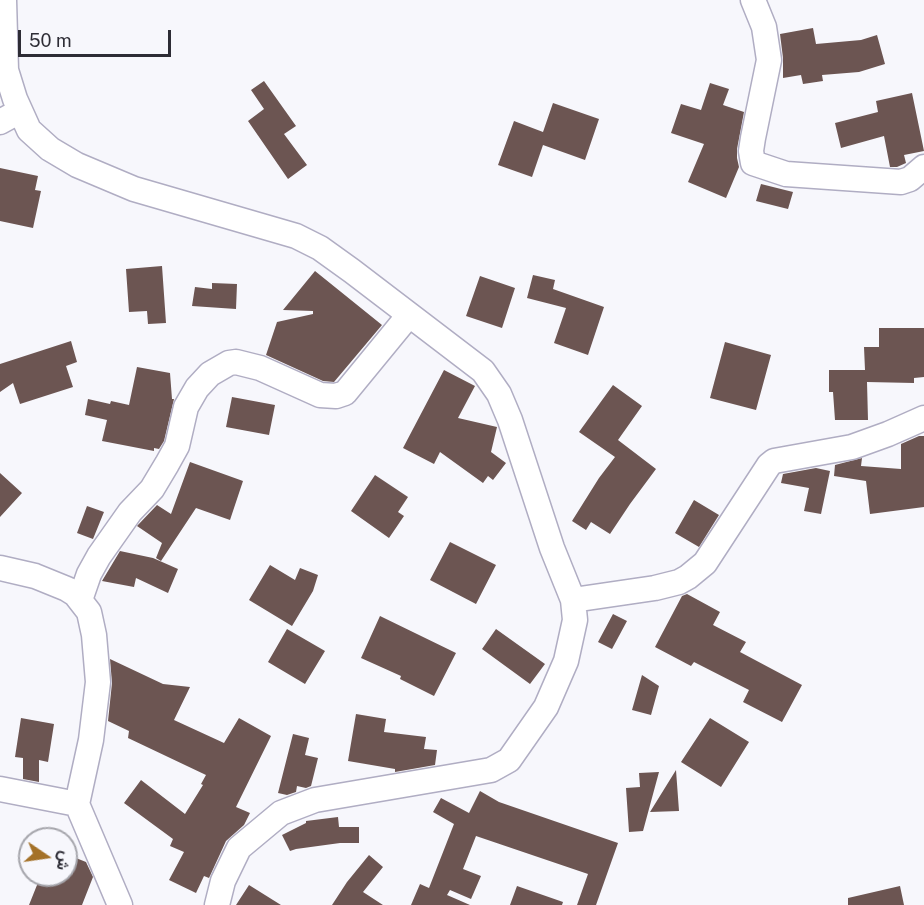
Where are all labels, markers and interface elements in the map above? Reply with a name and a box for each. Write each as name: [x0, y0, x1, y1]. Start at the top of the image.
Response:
scale bar: [21, 18, 174, 56]
text: 50 m: [29, 30, 72, 51]
north arrow: [18, 827, 78, 887]
text: ش: [53, 849, 75, 872]

